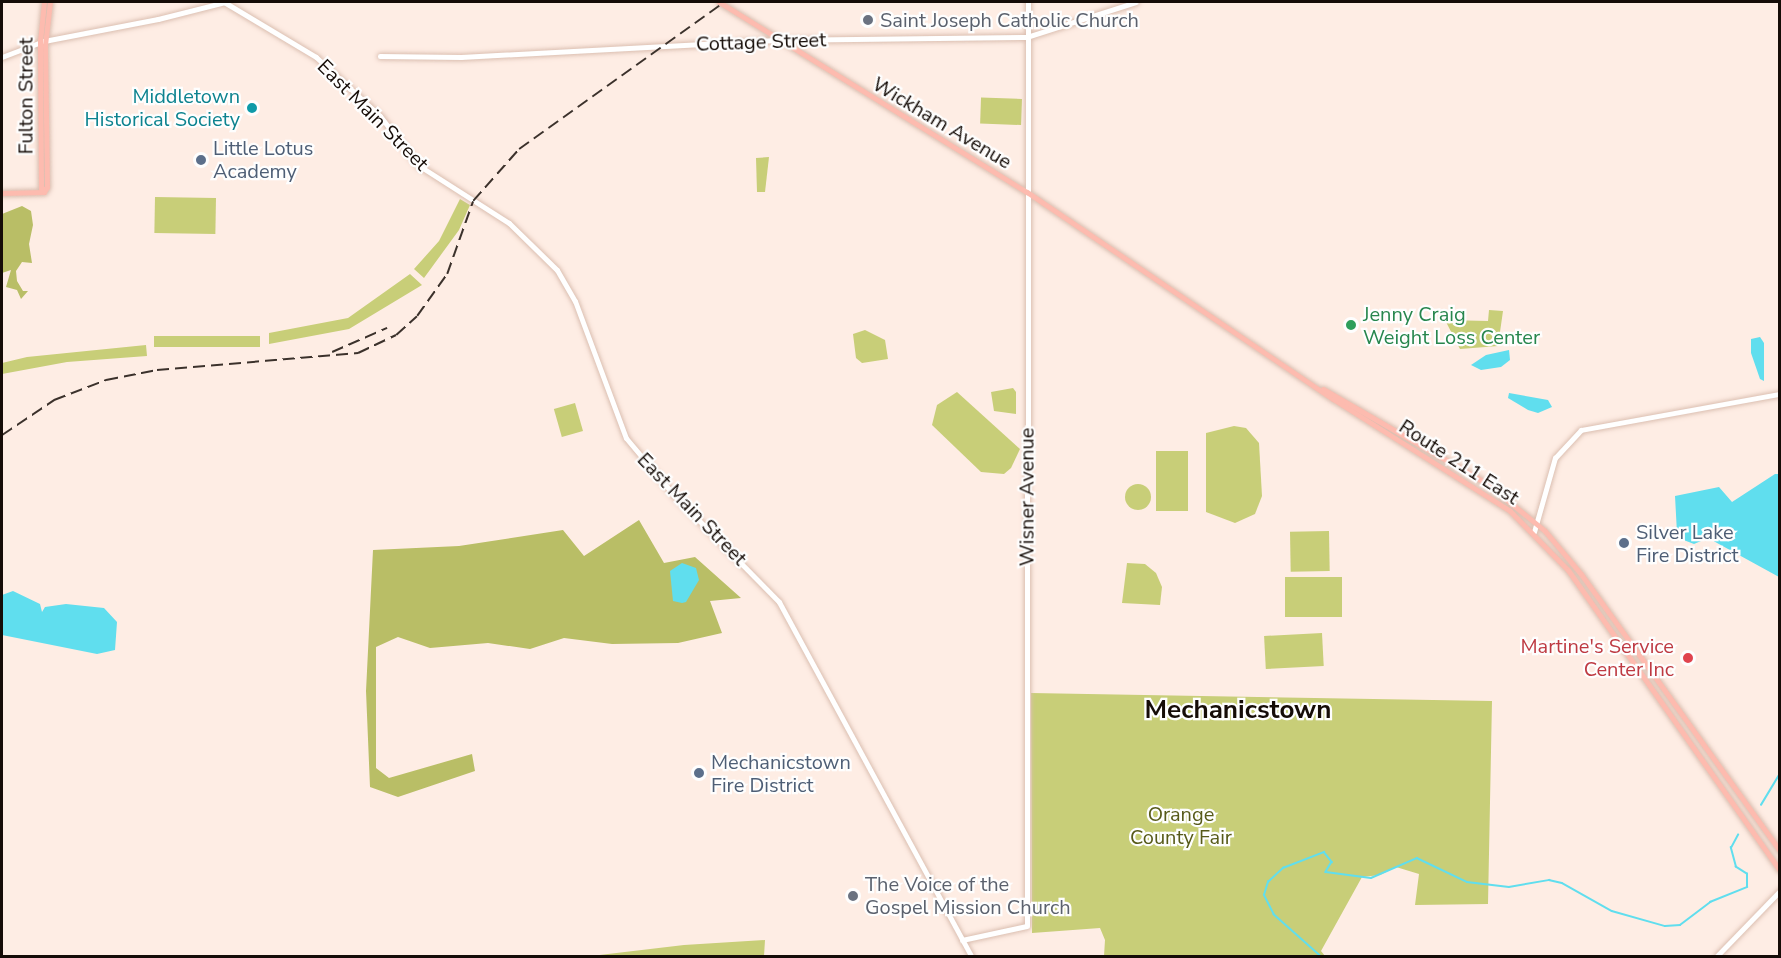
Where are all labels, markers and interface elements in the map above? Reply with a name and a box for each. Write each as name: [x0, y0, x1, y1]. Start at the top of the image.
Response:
place label: Saint Joseph Catholic Church: [880, 8, 1139, 32]
marker: Saint Joseph Catholic Church: [861, 13, 875, 27]
street label: Cottage Street: [696, 28, 826, 56]
street label: Fulton Street: [14, 38, 38, 154]
street label: East Main Street: [312, 54, 434, 176]
street label: Wickham Avenue: [868, 72, 1016, 174]
place label: Middletown Historical Society: [85, 84, 240, 131]
marker: Middletown Historical Society: [245, 101, 259, 115]
place label: Little Lotus Academy: [213, 136, 313, 183]
marker: Little Lotus Academy: [194, 153, 208, 167]
place label: Jenny Craig Weight Loss Center: [1363, 302, 1540, 349]
marker: Jenny Craig Weight Loss Center: [1344, 318, 1358, 332]
street label: Route 211 East: [1395, 414, 1523, 510]
street label: Wisner Avenue: [1015, 428, 1039, 566]
street label: East Main Street: [632, 448, 752, 570]
place label: Silver Lake Fire District: [1636, 520, 1738, 567]
marker: Silver Lake Fire District: [1617, 536, 1631, 550]
place label: Martine's Service Center Inc: [1520, 634, 1674, 681]
marker: Martine's Service Center Inc: [1679, 649, 1697, 667]
district label: Mechanicstown: [1145, 694, 1331, 726]
place label: Mechanicstown Fire District: [711, 750, 851, 797]
marker: Mechanicstown Fire District: [692, 766, 706, 780]
park label: Orange County Fair: [1130, 802, 1232, 849]
place label: The Voice of the Gospel Mission Church: [865, 873, 1071, 920]
marker: The Voice of the Gospel Mission Church: [846, 889, 860, 903]

